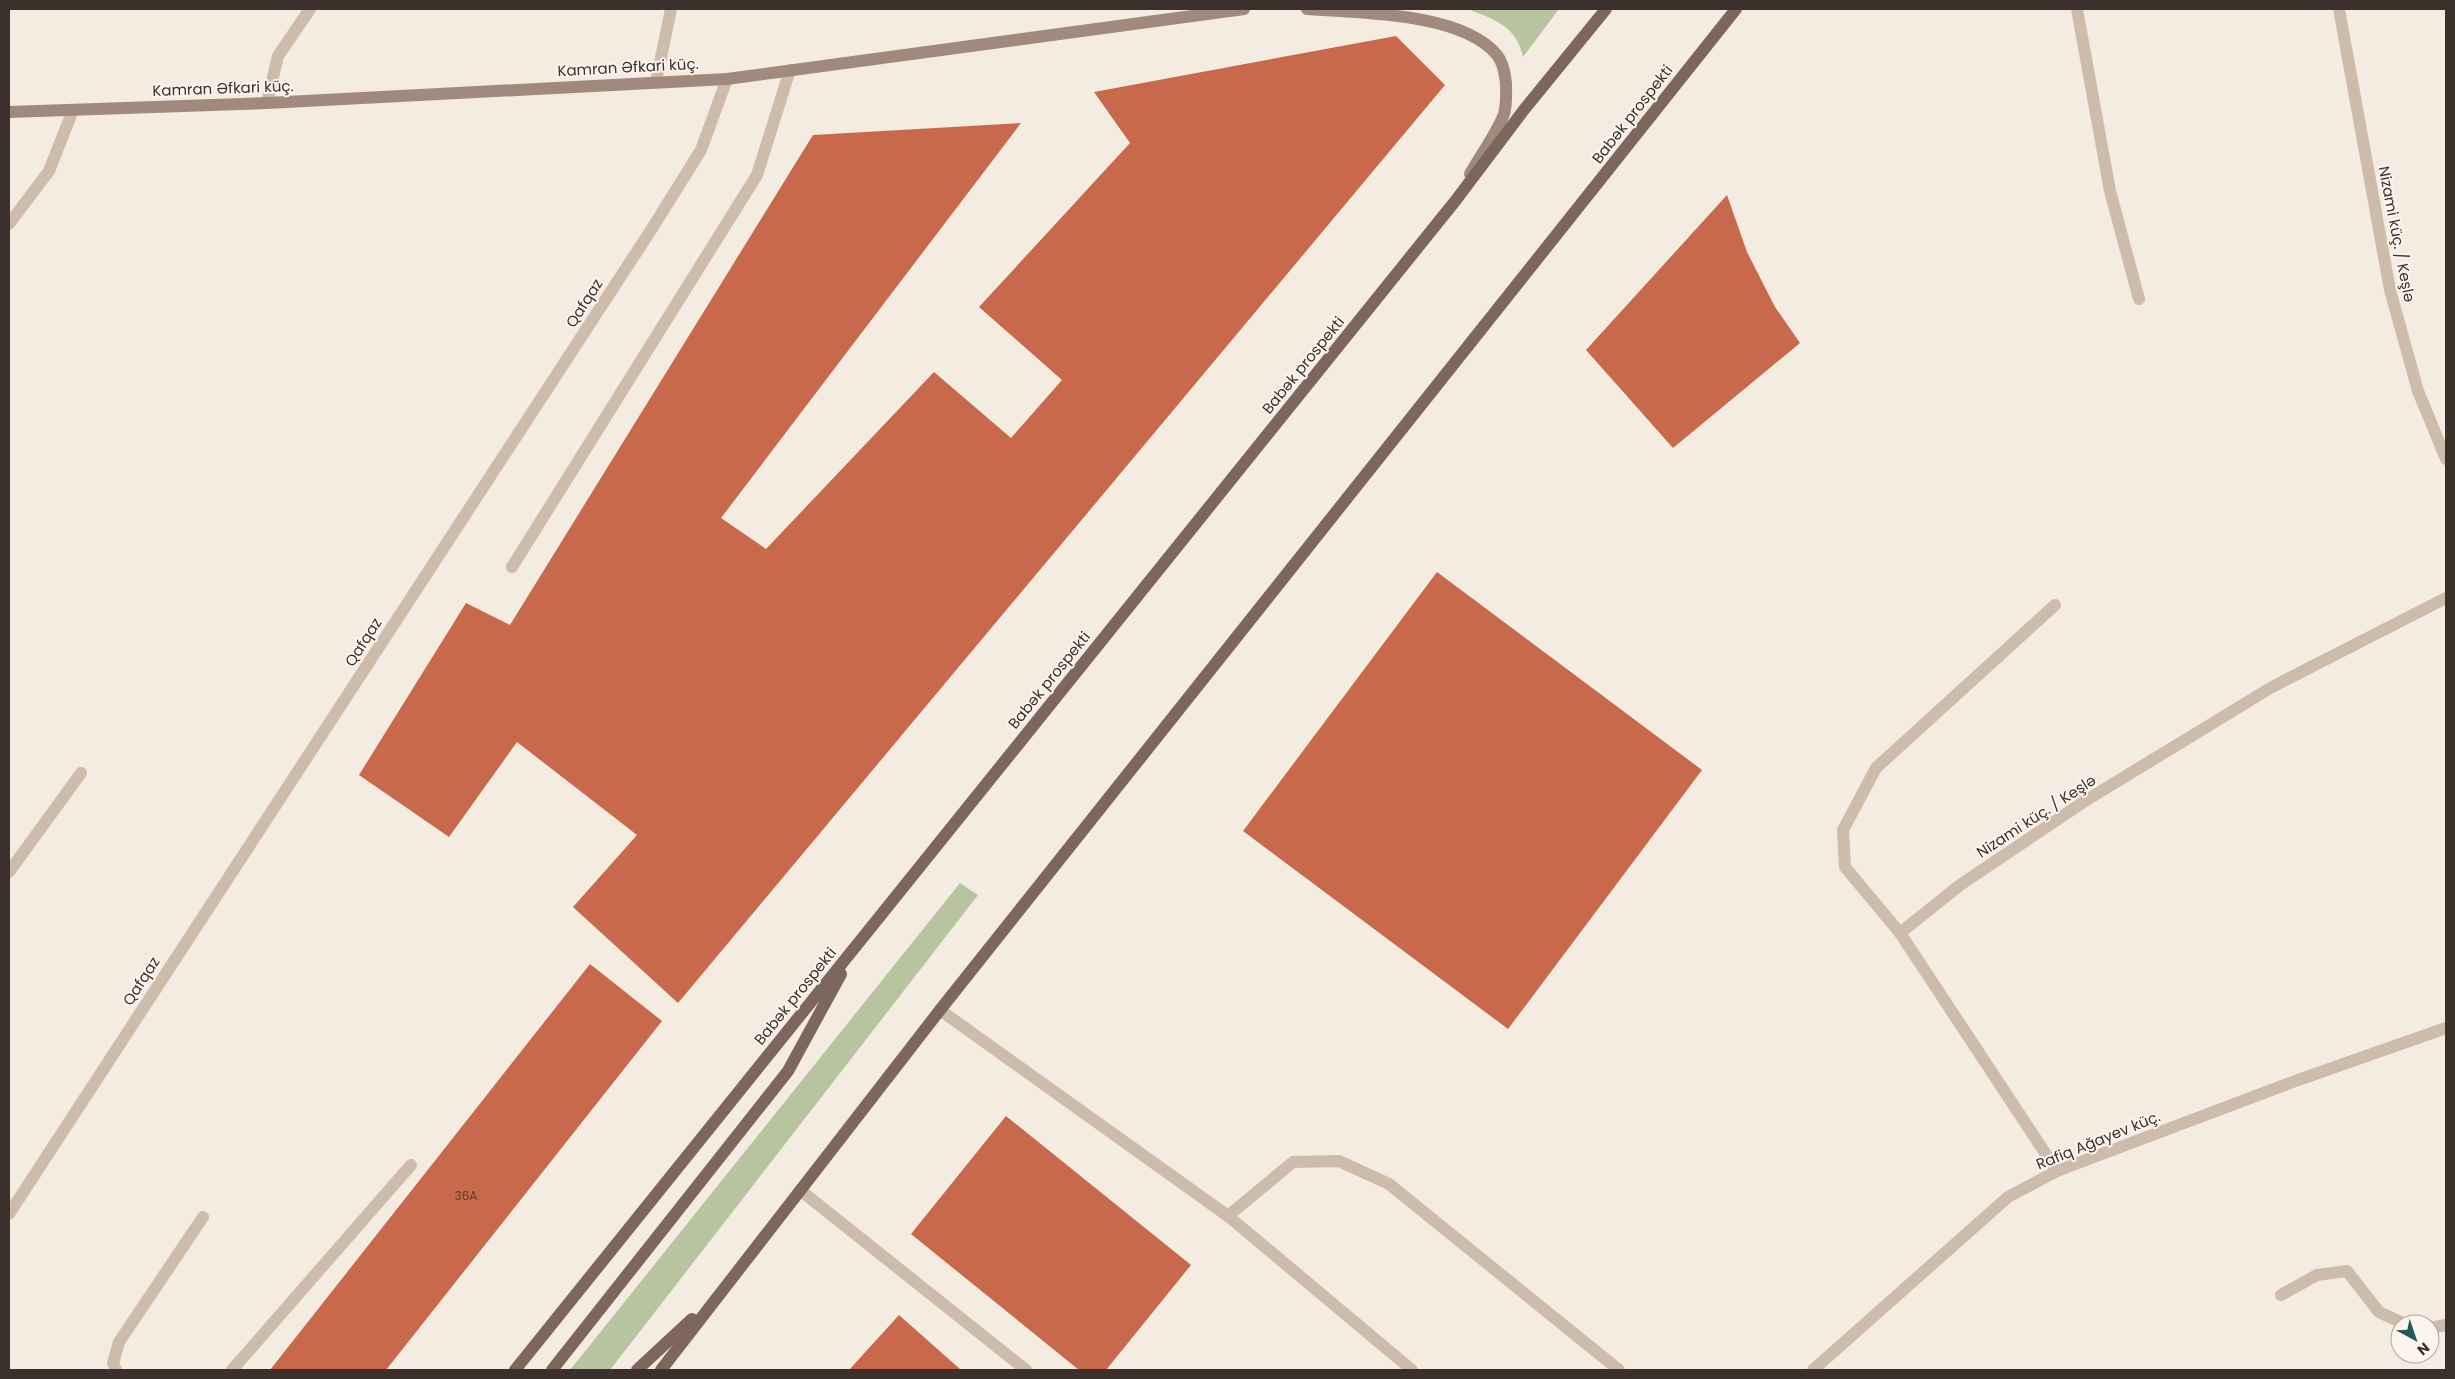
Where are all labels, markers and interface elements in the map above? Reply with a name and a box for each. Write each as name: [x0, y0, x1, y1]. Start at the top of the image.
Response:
street label: Kamran Əfkari küç.: [557, 53, 699, 81]
street label: Babək prospekti: [1587, 60, 1677, 168]
street label: Kamran Əfkari küç.: [152, 75, 294, 101]
street label: Nizami küç. / Keşlə: [2374, 164, 2420, 304]
street label: Qafqaz: [560, 274, 608, 331]
street label: Babək prospekti: [1257, 312, 1349, 418]
street label: Qafqaz: [339, 613, 387, 670]
street label: Babək prospekti: [1003, 627, 1095, 733]
street label: Nizami küç. / Keşlə: [1972, 770, 2100, 862]
street label: Babək prospekti: [749, 943, 841, 1049]
street label: Qafqaz: [117, 952, 165, 1009]
street label: Rafiq Ağayev küç.: [2033, 1106, 2163, 1174]
house number: 36A: [455, 1187, 477, 1204]
north arrow: [2390, 1314, 2440, 1364]
text: N: [2413, 1338, 2434, 1360]

